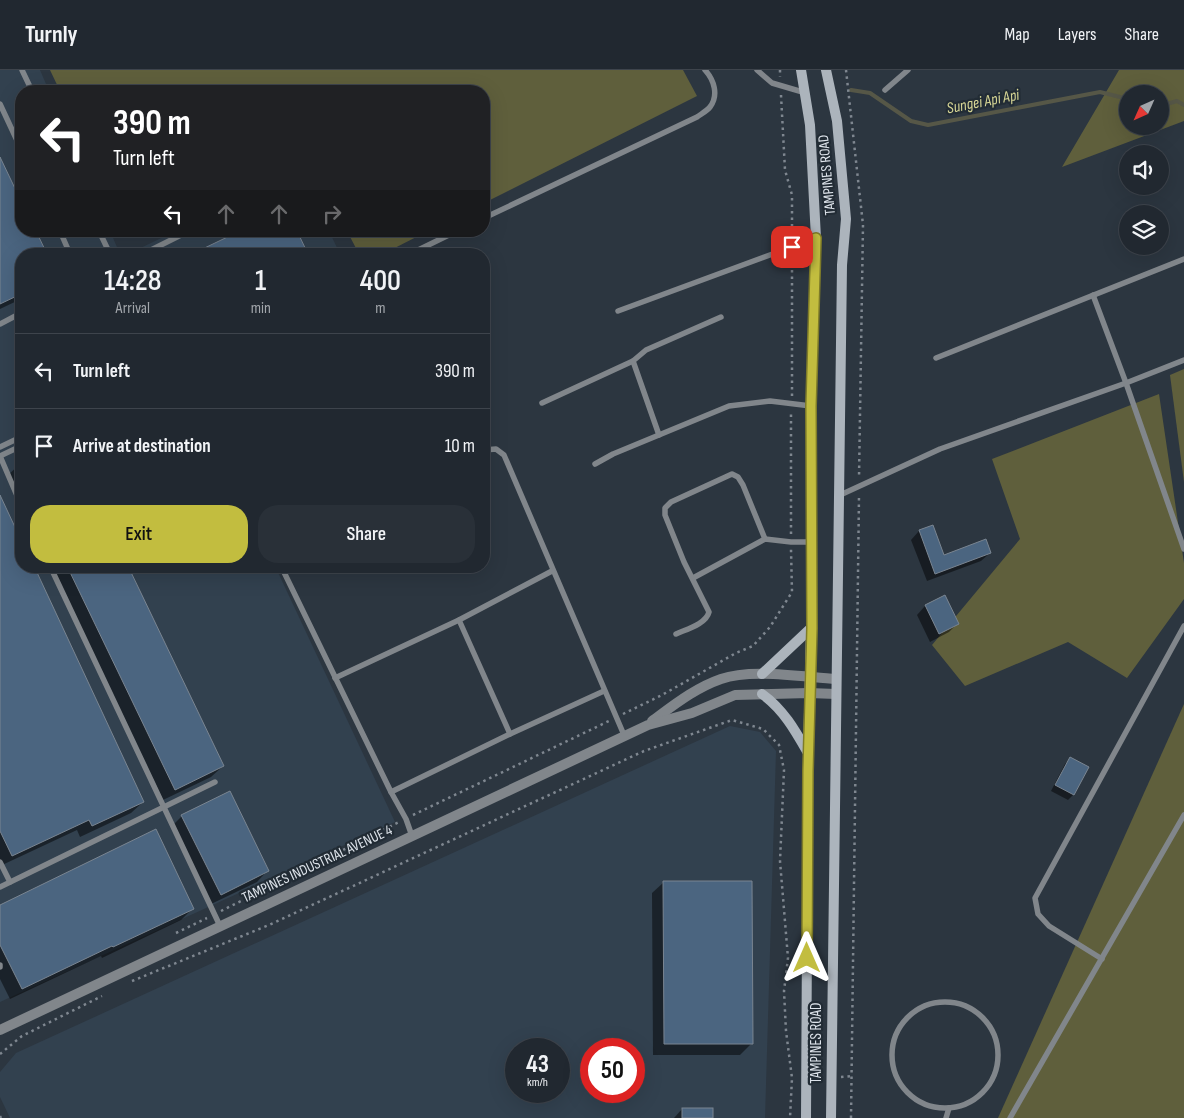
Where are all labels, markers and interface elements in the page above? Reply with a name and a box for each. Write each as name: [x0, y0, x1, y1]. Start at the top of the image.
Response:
text: Turnly: [25, 20, 78, 49]
text: Map: [1005, 24, 1030, 45]
text: Layers: [1058, 24, 1097, 45]
text: Share: [1125, 24, 1159, 45]
water label: Sungei Api Api: [945, 85, 1022, 118]
north arrow: [1119, 85, 1169, 135]
map controls: [1119, 85, 1169, 255]
text: 390 m: [113, 102, 191, 145]
icon: left: [30, 105, 95, 170]
street label: TAMPINES ROAD: [814, 134, 840, 216]
text: Turn left: [113, 145, 175, 172]
button: sound: [1119, 145, 1169, 195]
icon: left: [159, 200, 187, 228]
icon: ahead: [212, 200, 240, 228]
icon: ahead: [265, 200, 293, 228]
icon: right: [318, 200, 346, 228]
button: layers: [1119, 205, 1169, 255]
pin: [771, 226, 813, 268]
icon: arrive: [778, 233, 806, 261]
text: 14:28: [104, 263, 162, 299]
text: 1: [255, 263, 266, 299]
text: 400: [360, 263, 401, 299]
text: Arrival: [116, 299, 150, 318]
text: min: [251, 299, 271, 318]
text: m: [375, 299, 386, 318]
icon: left: [30, 357, 58, 385]
text: Turn left: [73, 360, 130, 383]
text: 390 m: [435, 360, 475, 383]
icon: arrive: [30, 432, 58, 460]
text: Arrive at destination: [73, 435, 211, 458]
text: 10 m: [445, 435, 475, 458]
button: Exit: [30, 505, 248, 563]
button: Share: [258, 505, 475, 563]
street label: TAMPINES INDUSTRIAL AVENUE 4: [239, 821, 395, 907]
position arrow: [780, 931, 832, 983]
street label: TAMPINES ROAD: [807, 1003, 826, 1083]
speed limit sign: 50: [580, 1038, 645, 1103]
text: 43: [526, 1049, 549, 1080]
text: km/h: [527, 1075, 548, 1090]

